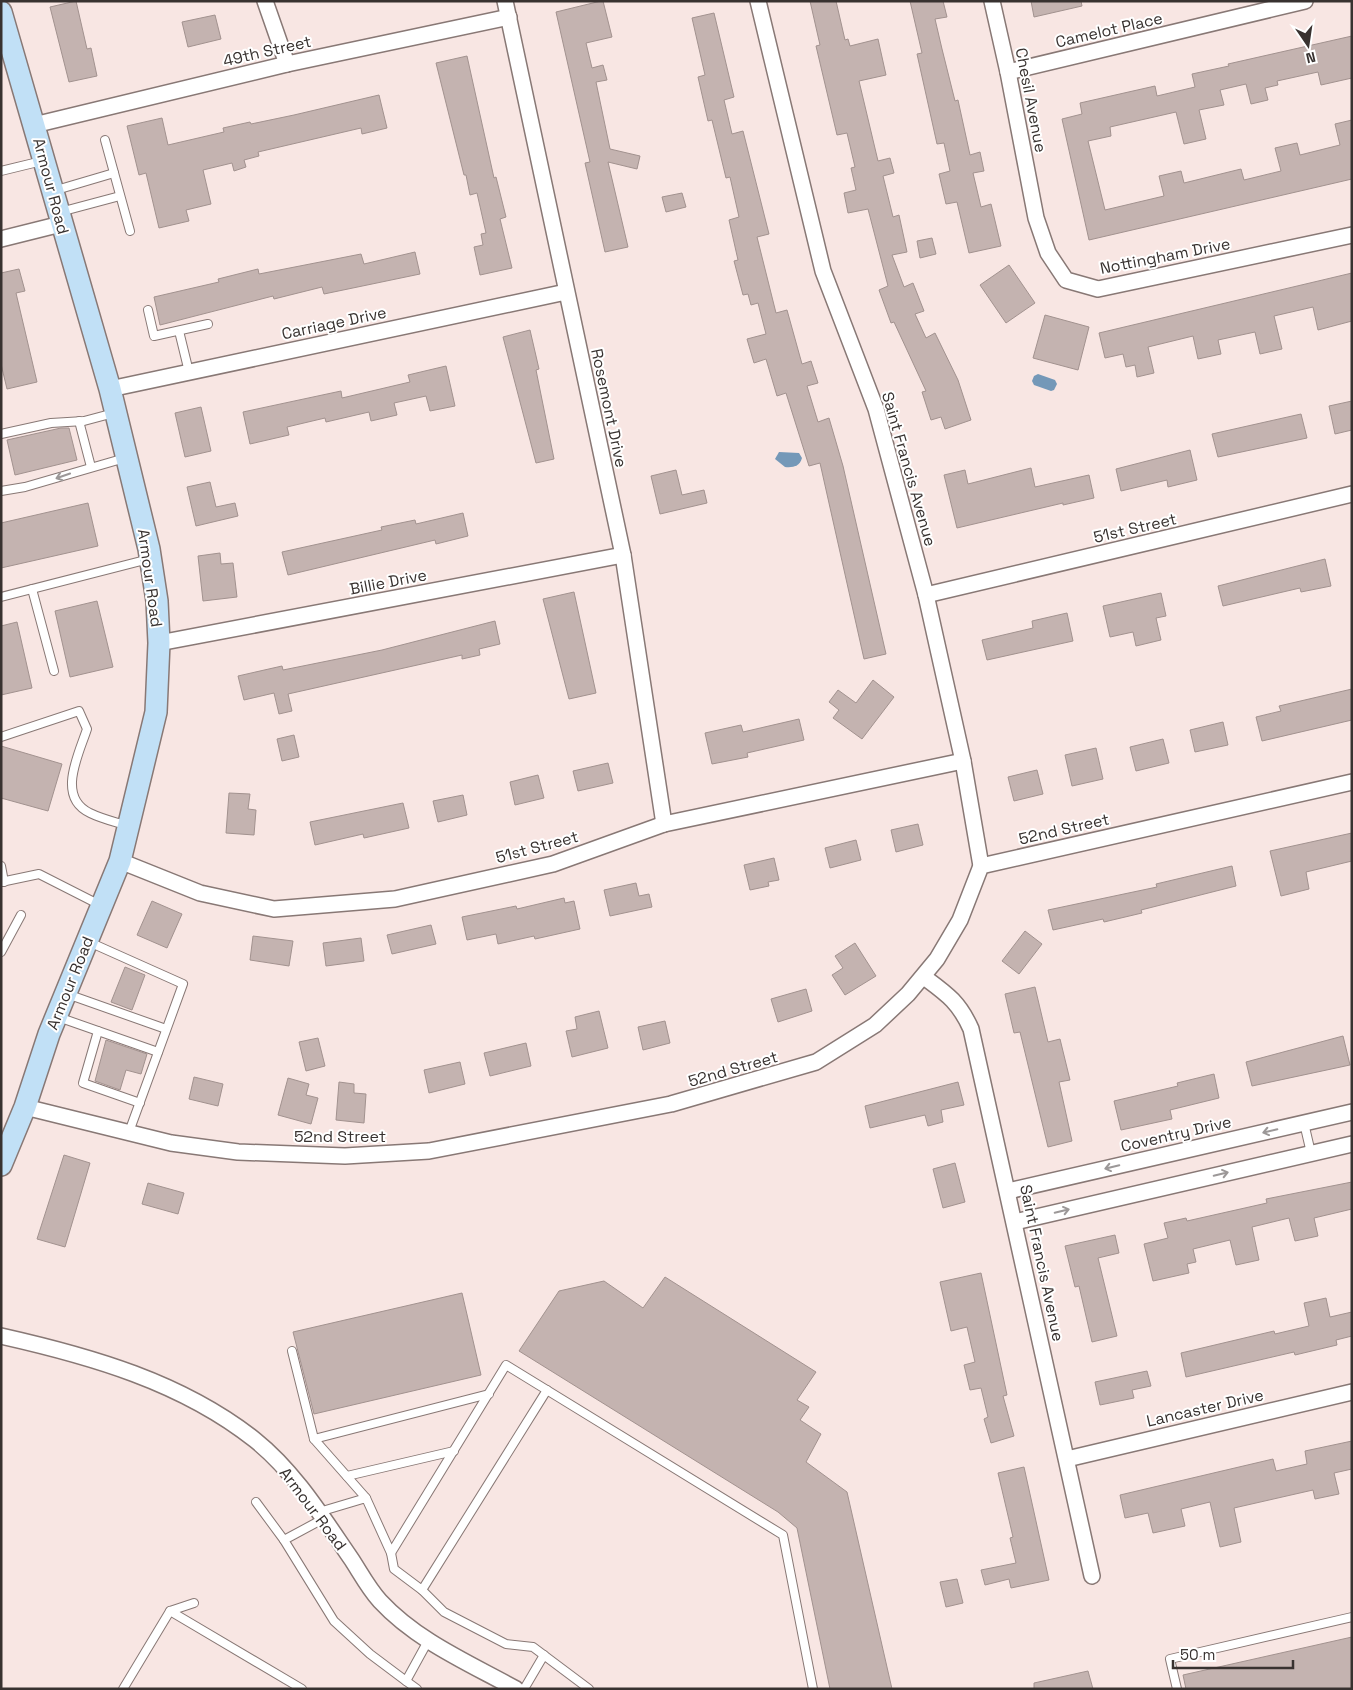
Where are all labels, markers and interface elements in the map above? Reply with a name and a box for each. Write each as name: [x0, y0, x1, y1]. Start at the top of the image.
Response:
street label: Camelot Place: [1053, 7, 1165, 53]
north arrow: [1283, 20, 1333, 70]
street label: 49th Street: [221, 31, 313, 71]
street label: Chesil Avenue: [1011, 46, 1051, 154]
text: N: [1304, 48, 1318, 67]
street label: Armour Road: [28, 135, 74, 237]
street label: Nottingham Drive: [1098, 233, 1232, 279]
street label: Carriage Drive: [280, 302, 388, 344]
street label: Rosemont Drive: [586, 347, 632, 469]
street label: Saint Francis Avenue: [877, 389, 941, 549]
one-way arrow: [55, 471, 71, 481]
street label: 51st Street: [1091, 508, 1179, 548]
street label: Armour Road: [133, 528, 167, 628]
street label: Billie Drive: [348, 564, 428, 600]
street label: 52nd Street: [1017, 808, 1111, 850]
street label: 51st Street: [493, 826, 581, 868]
street label: Armour Road: [42, 933, 98, 1033]
street label: 52nd Street: [686, 1046, 780, 1092]
street label: Coventry Drive: [1119, 1111, 1233, 1157]
street label: 52nd Street: [294, 1126, 386, 1147]
one-way arrow: [1263, 1127, 1279, 1136]
one-way arrow: [1104, 1163, 1120, 1172]
one-way arrow: [1212, 1169, 1228, 1178]
street label: Saint Francis Avenue: [1015, 1183, 1069, 1343]
one-way arrow: [1054, 1206, 1070, 1215]
street label: Lancaster Drive: [1144, 1384, 1266, 1432]
street label: Armour Road: [275, 1463, 351, 1555]
scale bar: [1173, 1638, 1293, 1670]
text: 50 m: [1180, 1645, 1215, 1664]

